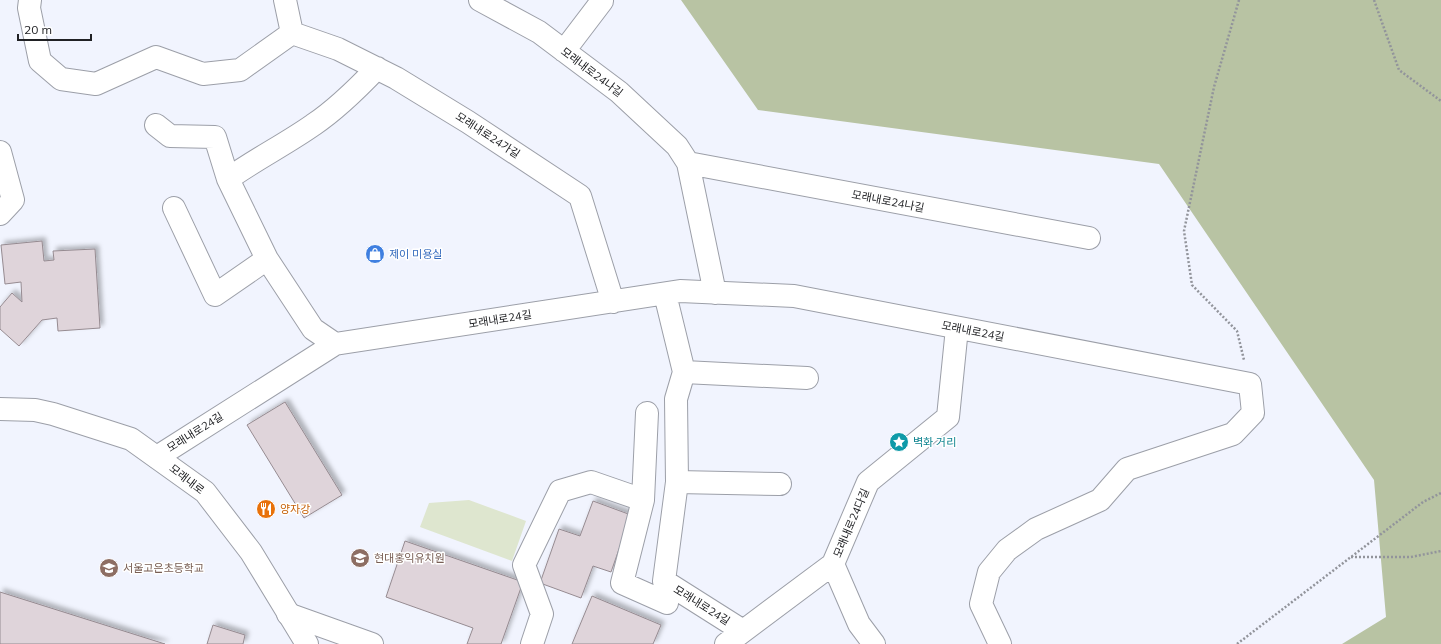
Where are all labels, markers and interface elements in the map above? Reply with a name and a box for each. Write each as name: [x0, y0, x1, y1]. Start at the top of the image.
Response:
scale bar: [18, 16, 91, 42]
text: 20 m: [24, 22, 52, 37]
street label: 모래내로24나길: [558, 44, 626, 100]
street label: 모래내로24가길: [453, 109, 523, 161]
street label: 모래내로24나길: [850, 187, 926, 215]
shop icon: 제이 미용실: [364, 243, 386, 265]
place label: 제이 미용실: [389, 247, 442, 261]
street label: 모래내로24길: [467, 307, 533, 331]
street label: 모래내로24길: [940, 318, 1006, 344]
street label: 모래내로24길: [164, 409, 226, 455]
place icon: 벽화 거리: [888, 431, 910, 453]
place label: 벽화 거리: [913, 435, 956, 449]
street label: 모래내로: [167, 461, 207, 497]
street label: 모래내로24다길: [830, 486, 872, 560]
restaurant icon: 양자강: [255, 498, 277, 520]
place label: 양자강: [280, 502, 310, 516]
school or university icon: 현대홍익유치원: [349, 547, 371, 569]
place label: 현대홍익유치원: [374, 551, 445, 565]
school or university icon: 서울고은초등학교: [98, 557, 120, 579]
place label: 서울고은초등학교: [123, 561, 204, 575]
street label: 모래내로24길: [671, 582, 733, 628]

